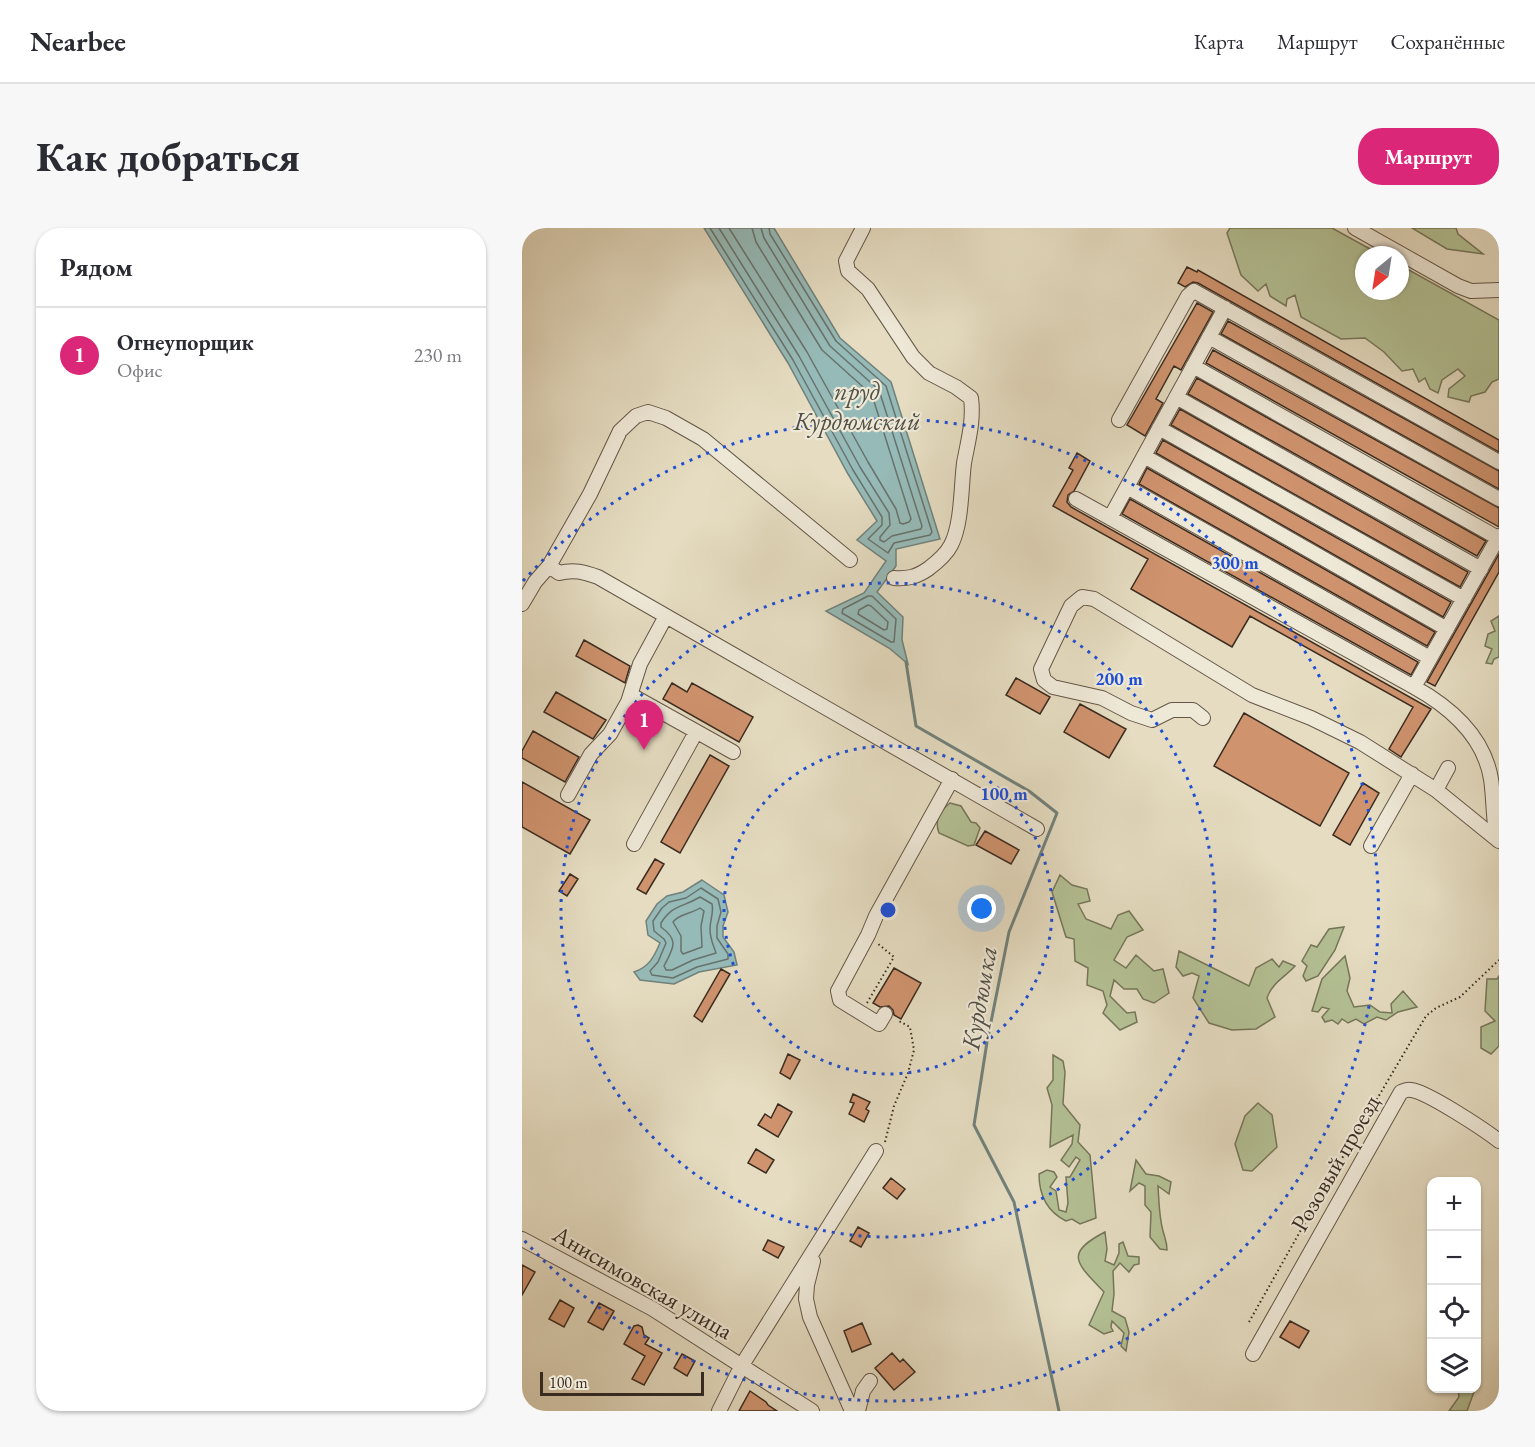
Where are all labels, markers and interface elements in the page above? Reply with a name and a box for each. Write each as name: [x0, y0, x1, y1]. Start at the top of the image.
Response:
text: Nearbee: [30, 23, 126, 59]
text: Карта: [1194, 28, 1244, 55]
text: Маршрут: [1277, 28, 1358, 55]
text: Сохранённые: [1391, 28, 1505, 55]
button: Маршрут: [1358, 128, 1499, 185]
text: Как добраться: [36, 129, 300, 184]
north arrow: [1355, 246, 1409, 300]
text: Рядом: [60, 250, 133, 284]
text: Огнеупорщик: [117, 328, 254, 357]
text: 1: [74, 342, 85, 368]
text: 230 m: [414, 342, 462, 368]
text: Офис: [117, 357, 163, 383]
water label: пруд Курдюмский: [793, 374, 920, 438]
text: 300 m: [1211, 551, 1259, 574]
text: 200 m: [1095, 667, 1143, 690]
pin: 1: [624, 700, 664, 750]
text: 100 m: [980, 782, 1028, 805]
your location: [967, 894, 996, 923]
centre of rings: [878, 900, 898, 920]
water label: Курдюмка: [953, 943, 1005, 1054]
street label: Розовый проезд: [1283, 1089, 1387, 1237]
map controls: [1427, 1177, 1481, 1393]
button: +: [1427, 1177, 1481, 1231]
street label: Анисимовская улица: [547, 1217, 739, 1346]
button: −: [1427, 1231, 1481, 1285]
button: locate: [1427, 1285, 1481, 1339]
button: layers: [1427, 1339, 1481, 1393]
scale bar: [540, 1369, 704, 1396]
text: 100 m: [549, 1372, 588, 1393]

